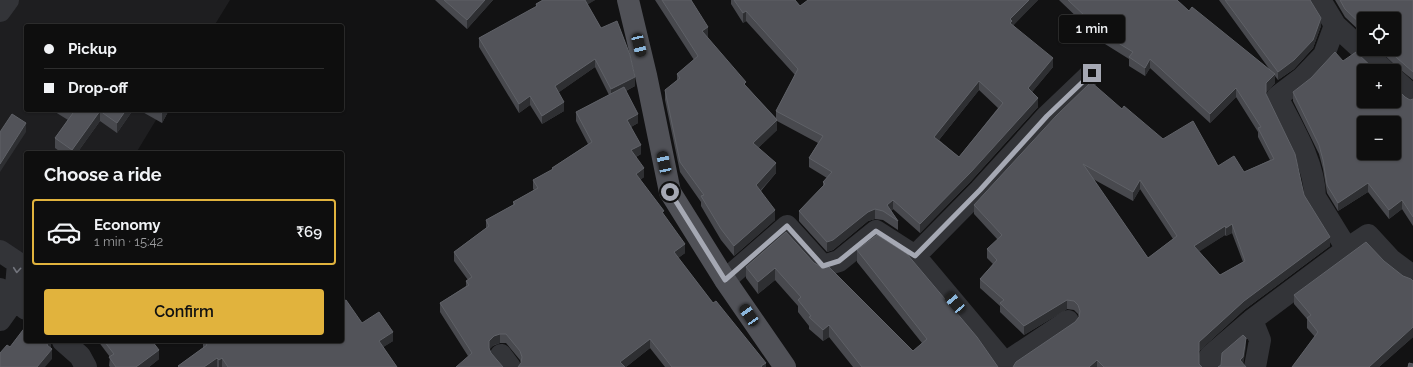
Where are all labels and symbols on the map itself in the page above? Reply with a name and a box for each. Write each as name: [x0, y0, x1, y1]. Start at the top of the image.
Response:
callout: 1 min: [1059, 15, 1125, 43]
car: [630, 32, 648, 58]
route end: [1083, 64, 1101, 82]
car: [656, 150, 672, 176]
route start: [661, 183, 679, 201]
one-way arrow: [13, 267, 22, 273]
car: [943, 290, 967, 316]
car: [737, 302, 761, 328]

